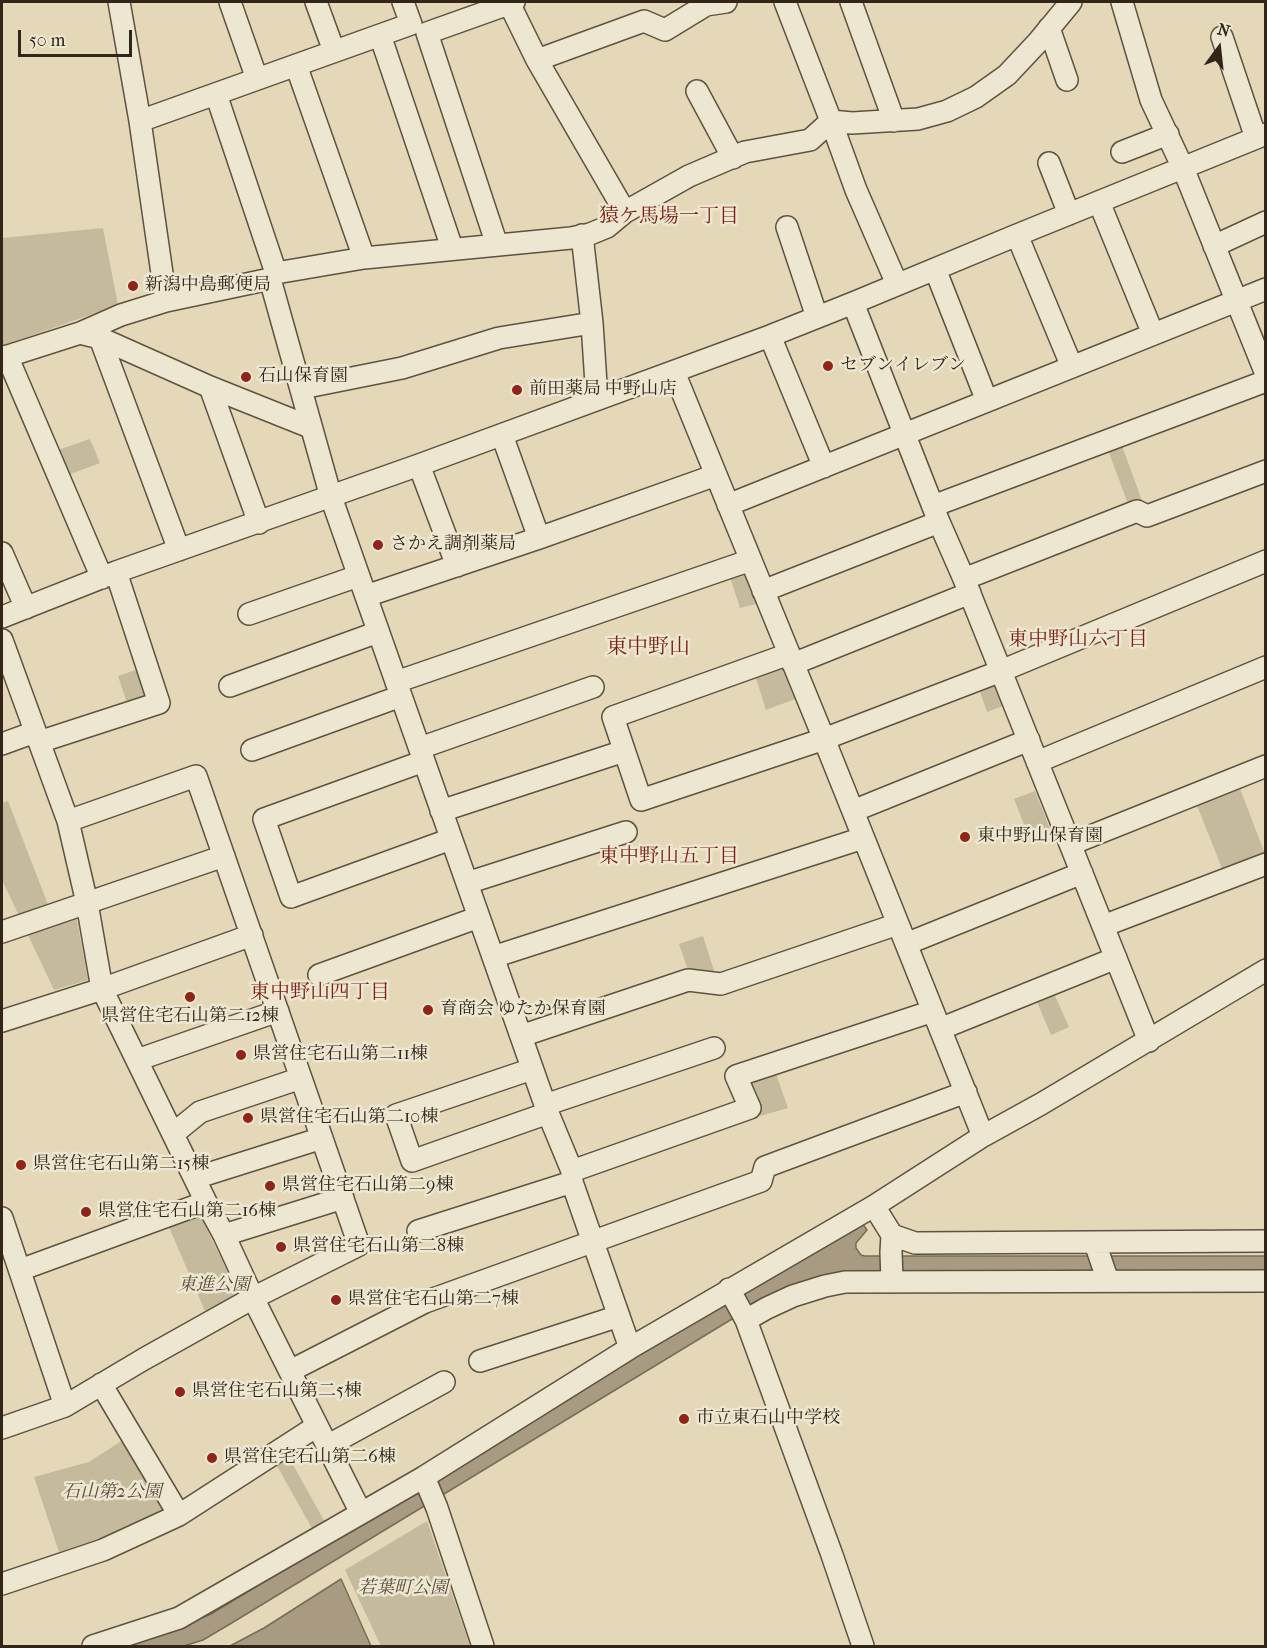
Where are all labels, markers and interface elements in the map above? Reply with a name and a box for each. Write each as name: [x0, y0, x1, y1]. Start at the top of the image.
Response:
scale bar: [21, 18, 135, 56]
north arrow: [1189, 18, 1249, 78]
text: N: [1215, 19, 1232, 41]
text: 50 m: [29, 30, 65, 51]
district label: 猿ケ馬場一丁目: [599, 205, 739, 229]
place label: 新潟中島郵便局: [145, 275, 271, 297]
marker: 新潟中島郵便局: [126, 279, 140, 293]
place label: セブンイレブン: [840, 355, 966, 377]
marker: セブンイレブン: [821, 359, 835, 373]
place label: 石山保育園: [258, 366, 348, 388]
marker: 石山保育園: [239, 370, 253, 384]
place label: 前田薬局 中野山店: [529, 379, 677, 401]
marker: 前田薬局 中野山店: [510, 383, 524, 397]
place label: さかえ調剤薬局: [390, 534, 516, 556]
marker: さかえ調剤薬局: [371, 538, 385, 552]
district label: 東中野山六丁目: [1008, 628, 1148, 652]
district label: 東中野山: [606, 635, 690, 661]
place label: 東中野山保育園: [977, 826, 1103, 848]
marker: 東中野山保育園: [958, 830, 972, 844]
district label: 東中野山五丁目: [599, 845, 739, 869]
district label: 東中野山四丁目: [250, 981, 390, 1005]
marker: 県営住宅石山第二12棟: [183, 990, 197, 1004]
place label: 育商会 ゆたか保育園: [440, 999, 606, 1021]
marker: 育商会 ゆたか保育園: [421, 1003, 435, 1017]
place label: 県営住宅石山第二12棟: [101, 1006, 279, 1028]
place label: 県営住宅石山第二11棟: [253, 1044, 428, 1066]
marker: 県営住宅石山第二11棟: [234, 1048, 248, 1062]
place label: 県営住宅石山第二10棟: [260, 1107, 438, 1129]
marker: 県営住宅石山第二10棟: [241, 1111, 255, 1125]
place label: 県営住宅石山第二15棟: [33, 1154, 209, 1176]
marker: 県営住宅石山第二15棟: [14, 1158, 28, 1172]
place label: 県営住宅石山第二9棟: [282, 1175, 453, 1197]
marker: 県営住宅石山第二9棟: [263, 1179, 277, 1193]
place label: 県営住宅石山第二16棟: [98, 1201, 276, 1223]
marker: 県営住宅石山第二16棟: [79, 1205, 93, 1219]
place label: 県営住宅石山第二8棟: [293, 1236, 464, 1258]
marker: 県営住宅石山第二8棟: [274, 1240, 288, 1254]
park label: 東進公園: [178, 1275, 250, 1297]
place label: 県営住宅石山第二7棟: [348, 1289, 519, 1311]
marker: 県営住宅石山第二7棟: [329, 1293, 343, 1307]
place label: 県営住宅石山第二5棟: [192, 1381, 362, 1403]
marker: 県営住宅石山第二5棟: [173, 1385, 187, 1399]
place label: 市立東石山中学校: [696, 1408, 840, 1430]
marker: 市立東石山中学校: [677, 1412, 691, 1426]
place label: 県営住宅石山第二6棟: [224, 1447, 396, 1469]
marker: 県営住宅石山第二6棟: [205, 1451, 219, 1465]
park label: 石山第2公園: [62, 1482, 162, 1504]
park label: 若葉町公園: [358, 1578, 448, 1600]

